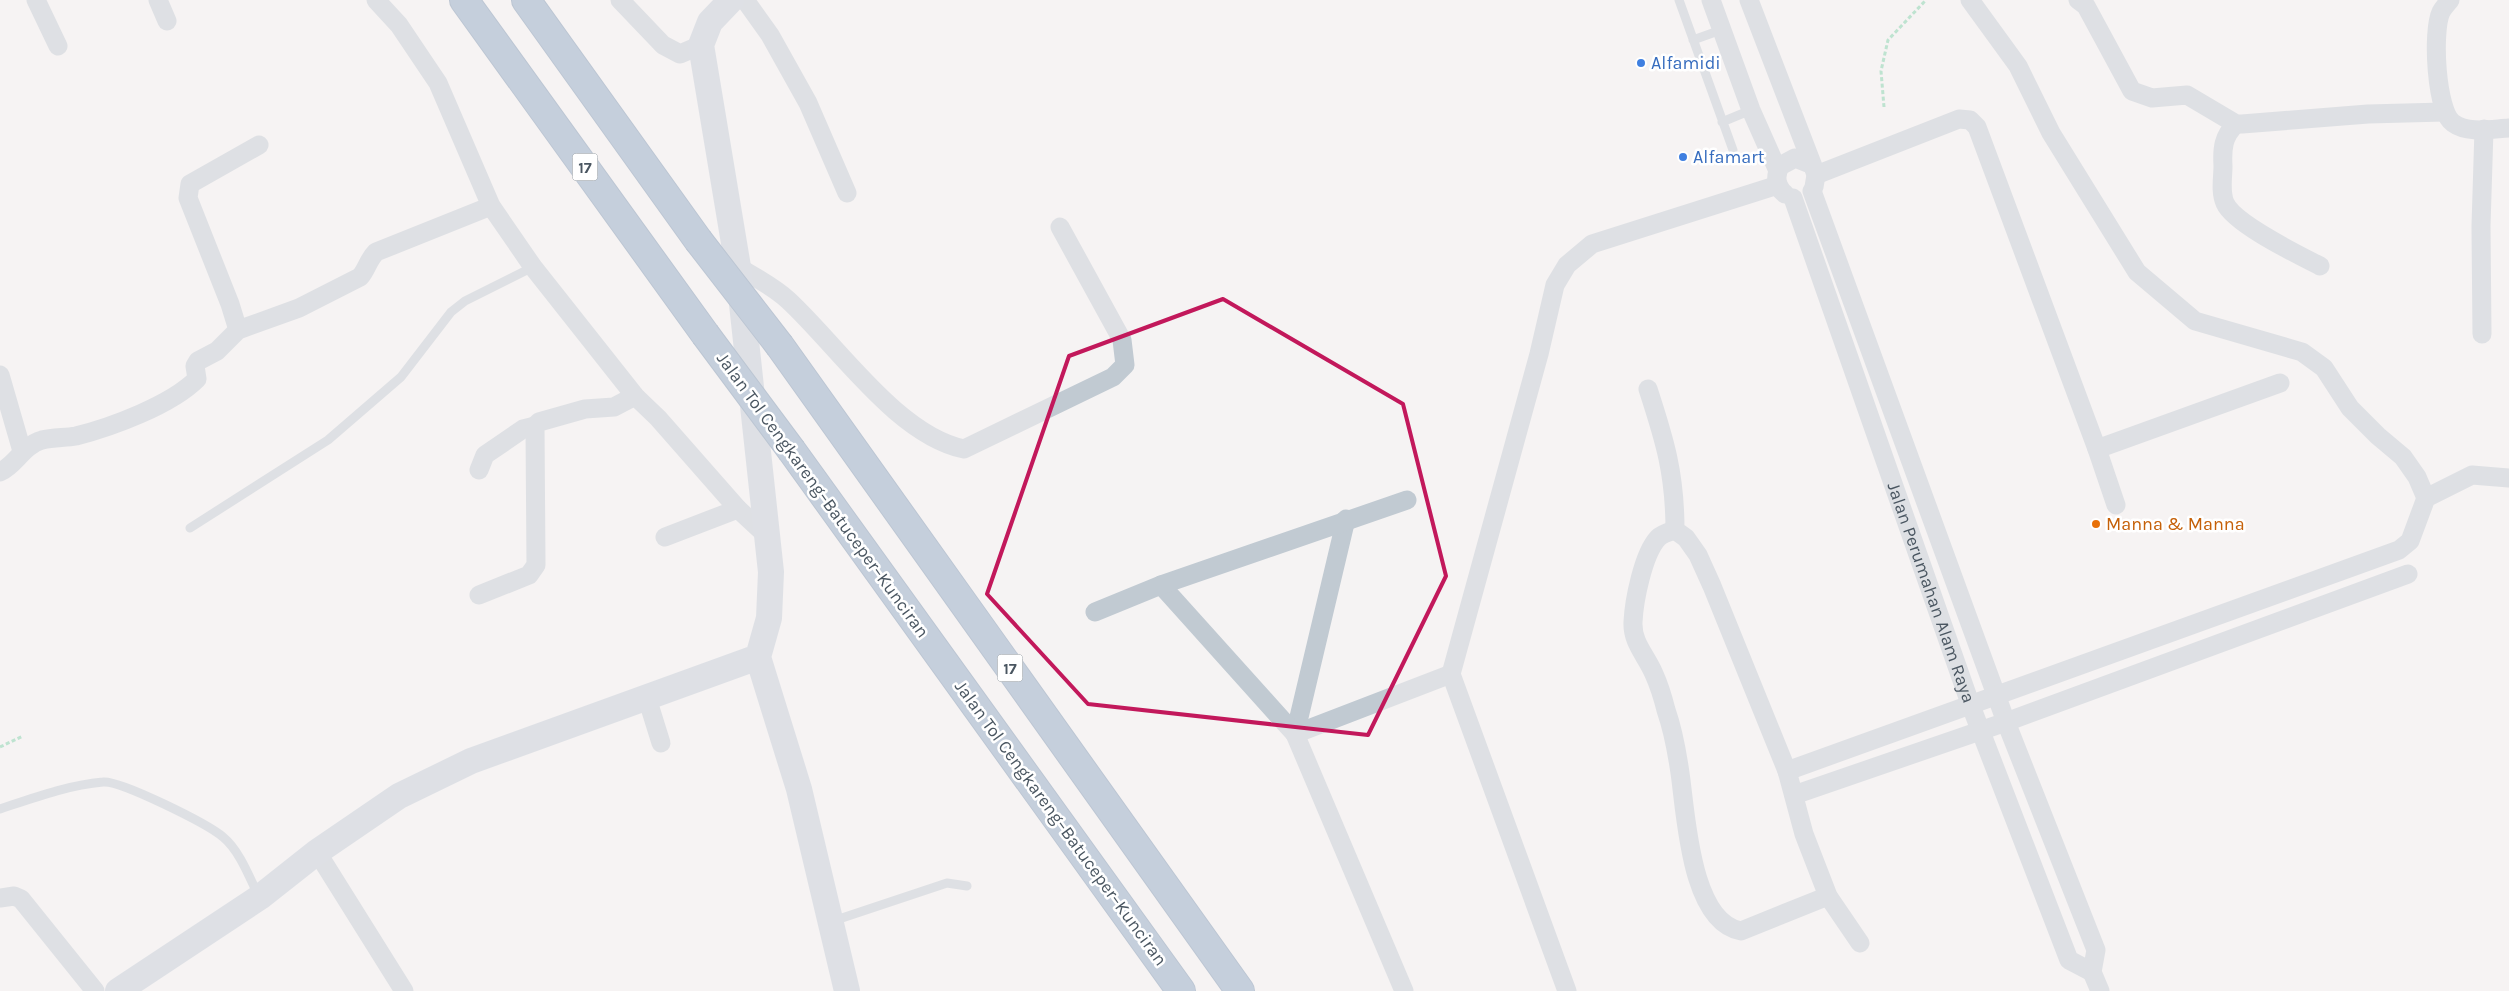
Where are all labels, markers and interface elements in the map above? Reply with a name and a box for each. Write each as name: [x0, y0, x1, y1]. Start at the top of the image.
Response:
place label: Alfamidi: [1651, 52, 1721, 74]
marker: Alfamidi: [1635, 57, 1647, 69]
place label: Alfamart: [1693, 146, 1765, 168]
marker: Alfamart: [1677, 151, 1689, 163]
road number: 17: [572, 154, 598, 180]
street label: Jalan Tol Cengkareng–Batuceper–Kunciran: [712, 348, 934, 642]
street label: Jalan Perumahan Alam Raya: [1882, 479, 1980, 706]
place label: Manna & Manna: [2106, 513, 2245, 535]
marker: Manna & Manna: [2090, 518, 2102, 530]
road number: 17: [998, 654, 1022, 681]
street label: Jalan Tol Cengkareng–Batuceper–Kunciran: [950, 676, 1172, 970]

